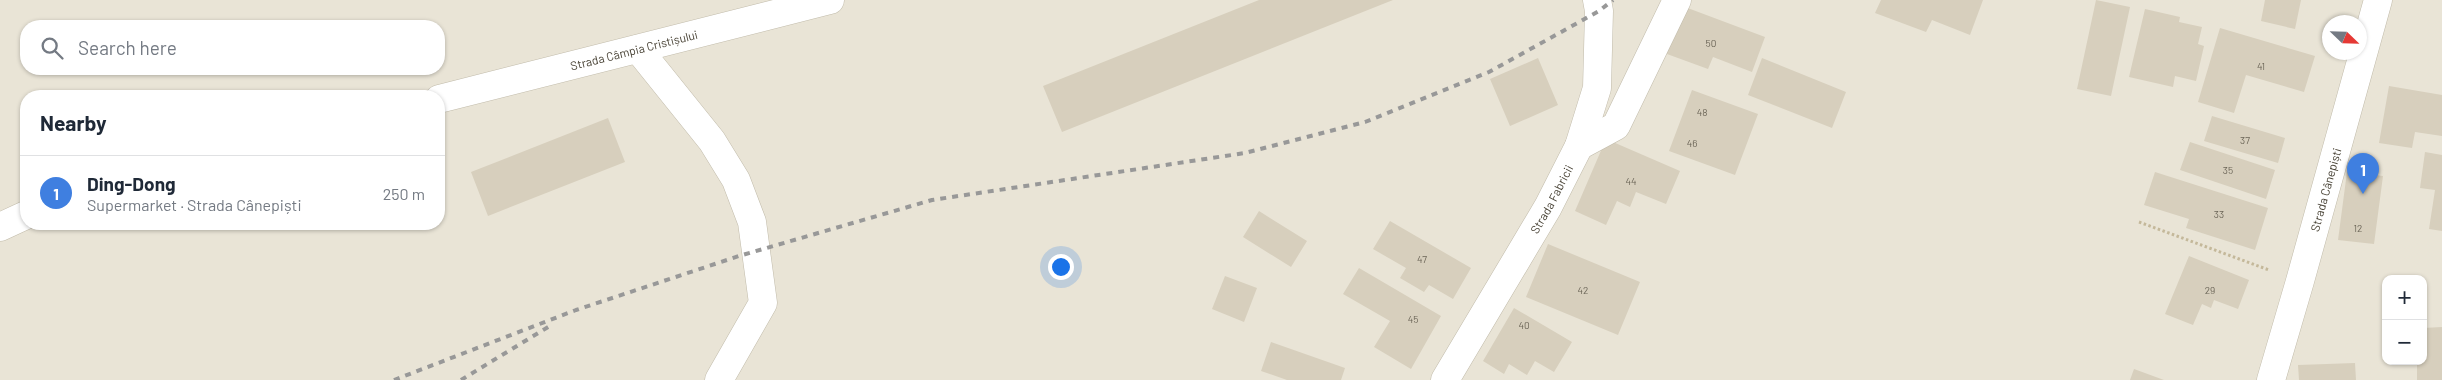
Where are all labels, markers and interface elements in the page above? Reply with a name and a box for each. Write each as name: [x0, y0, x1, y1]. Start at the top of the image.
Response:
north arrow: [2322, 15, 2367, 60]
search box: [20, 20, 445, 75]
street label: Strada Câmpia Cristișului: [569, 27, 699, 73]
icon: search: [38, 34, 66, 62]
text: Search here: [78, 36, 177, 59]
house number: 50: [1706, 37, 1716, 49]
house number: 41: [2257, 60, 2265, 72]
house number: 48: [1697, 106, 1707, 118]
text: Nearby: [40, 110, 106, 135]
house number: 37: [2240, 134, 2250, 146]
house number: 46: [1687, 137, 1697, 149]
street label: Strada Cânepiști: [2307, 146, 2344, 233]
pin: 1: [2347, 153, 2379, 194]
street label: Strada Fabricii: [1527, 162, 1575, 236]
house number: 35: [2223, 164, 2233, 176]
text: Ding-Dong: [87, 172, 176, 195]
house number: 44: [1625, 175, 1637, 187]
text: 1: [53, 184, 59, 203]
text: 250 m: [383, 184, 425, 203]
text: Supermarket · Strada Cânepiști: [87, 195, 302, 214]
house number: 33: [2214, 208, 2224, 220]
house number: 12: [2354, 222, 2362, 234]
house number: 47: [1417, 253, 1427, 265]
your location: [1048, 254, 1074, 280]
map controls: [2382, 275, 2427, 365]
button: +: [2382, 275, 2427, 320]
house number: 42: [1578, 284, 1588, 296]
house number: 29: [2205, 284, 2215, 296]
house number: 45: [1408, 313, 1418, 325]
house number: 40: [1518, 319, 1530, 331]
button: −: [2382, 320, 2427, 365]

